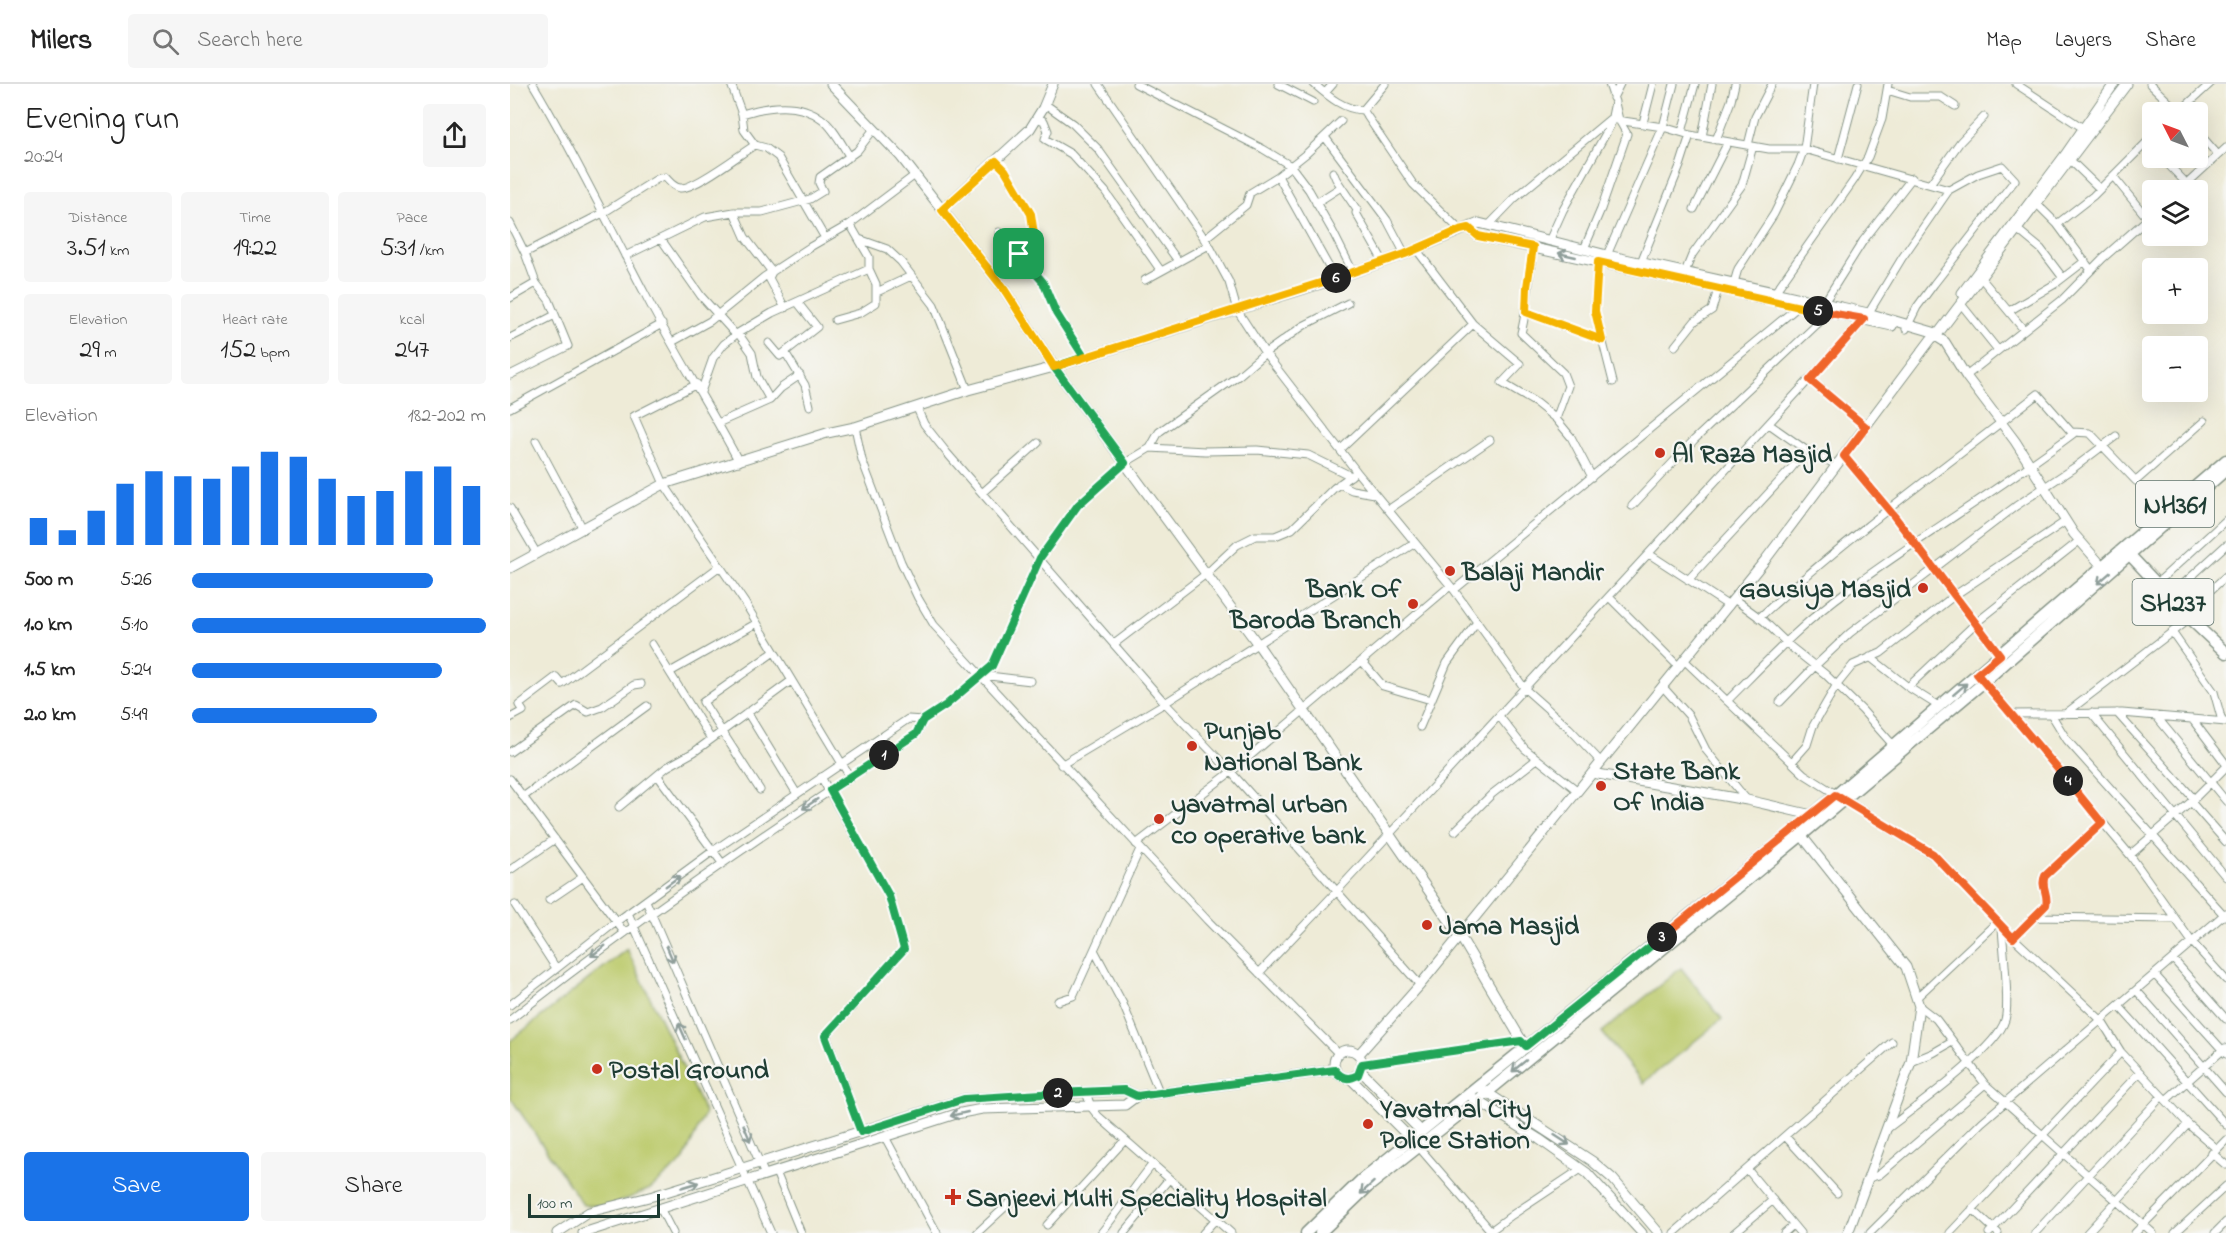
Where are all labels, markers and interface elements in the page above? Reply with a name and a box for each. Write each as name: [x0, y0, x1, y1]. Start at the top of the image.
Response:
search box: [128, 14, 548, 68]
text: Milers: [30, 21, 92, 62]
icon: search: [149, 25, 182, 58]
text: Search here: [197, 25, 303, 57]
text: Map: [1986, 26, 2022, 56]
text: Layers: [2055, 26, 2112, 56]
text: Share: [2145, 26, 2196, 56]
text: Evening run: [24, 96, 179, 144]
north arrow: [2142, 102, 2208, 168]
map controls: [2142, 102, 2208, 402]
button: share: [423, 104, 486, 167]
text: 20:24: [24, 143, 62, 172]
button: layers: [2142, 180, 2208, 246]
text: Distance: [69, 206, 127, 230]
text: Time: [239, 206, 271, 230]
text: Pace: [396, 206, 428, 230]
pin: [993, 228, 1044, 279]
text: 3.51: [67, 230, 106, 268]
text: 19:22: [233, 230, 277, 268]
text: 5:31: [380, 230, 416, 268]
icon: arrive: [1002, 237, 1035, 270]
text: km: [106, 239, 129, 263]
text: /km: [416, 239, 444, 263]
one-way arrow: [1557, 249, 1577, 260]
button: +: [2142, 258, 2208, 324]
pin: 6: [1321, 263, 1351, 293]
text: 6: [1332, 266, 1340, 290]
pin: 5: [1803, 296, 1833, 326]
text: 5: [1813, 299, 1823, 323]
text: Elevation: [69, 308, 127, 332]
text: Heart rate: [222, 308, 288, 332]
text: kcal: [399, 308, 425, 332]
text: 29: [79, 332, 100, 370]
text: 152: [220, 332, 256, 370]
text: 247: [395, 332, 429, 370]
button: −: [2142, 336, 2208, 402]
text: m: [100, 341, 117, 365]
text: bpm: [256, 341, 290, 365]
text: Elevation: [24, 402, 98, 431]
text: 182–202 m: [407, 402, 486, 431]
place label: Al Raza Masjid: [1672, 436, 1833, 475]
marker: Al Raza Masjid: [1653, 446, 1667, 460]
road number: NH361: [2136, 481, 2214, 527]
place label: Balaji Mandir: [1460, 554, 1604, 593]
marker: Balaji Mandir: [1443, 564, 1457, 578]
text: 500 m: [24, 566, 73, 595]
text: 5:26: [120, 566, 152, 595]
place label: Bank Of Baroda Branch: [1228, 571, 1401, 641]
place label: Gausiya Masjid: [1739, 571, 1912, 610]
one-way arrow: [2097, 571, 2112, 585]
road number: SH237: [2132, 579, 2214, 625]
marker: Gausiya Masjid: [1916, 581, 1930, 595]
marker: Bank Of Baroda Branch: [1406, 597, 1420, 611]
text: 1.0 km: [24, 611, 72, 640]
text: 5:10: [120, 611, 148, 640]
text: 1.5 km: [24, 656, 75, 685]
text: 5:24: [120, 656, 151, 685]
one-way arrow: [1952, 682, 1968, 695]
text: 2.0 km: [24, 701, 76, 730]
text: 5:49: [120, 701, 147, 730]
place label: Punjab National Bank: [1204, 713, 1363, 783]
marker: Punjab National Bank: [1185, 739, 1199, 753]
pin: 1: [869, 740, 899, 770]
text: 1: [881, 743, 887, 767]
place label: State Bank Of India: [1613, 753, 1741, 823]
pin: 4: [2053, 766, 2083, 796]
text: 4: [2065, 769, 2071, 793]
marker: State Bank Of India: [1594, 779, 1608, 793]
place label: yavatmal urban co operative bank: [1171, 786, 1367, 856]
one-way arrow: [802, 798, 819, 810]
marker: yavatmal urban co operative bank: [1152, 812, 1166, 826]
one-way arrow: [665, 874, 681, 887]
place label: Jama Masjid: [1439, 908, 1580, 947]
marker: Jama Masjid: [1420, 918, 1434, 932]
pin: 3: [1647, 922, 1677, 952]
text: 3: [1659, 925, 1665, 949]
one-way arrow: [591, 945, 607, 957]
one-way arrow: [665, 945, 676, 963]
one-way arrow: [676, 1023, 688, 1041]
place label: Postal Ground: [609, 1052, 770, 1091]
one-way arrow: [1511, 1060, 1527, 1073]
marker: Postal Ground: [590, 1062, 604, 1076]
pin: 2: [1043, 1078, 1073, 1108]
text: 2: [1054, 1081, 1062, 1105]
place label: Yavatmal City Police Station: [1379, 1091, 1532, 1161]
one-way arrow: [949, 1109, 968, 1121]
marker: Yavatmal City Police Station: [1361, 1117, 1375, 1131]
one-way arrow: [742, 1124, 753, 1142]
one-way arrow: [1553, 1134, 1570, 1146]
button: Save: [24, 1152, 249, 1221]
button: Share: [261, 1152, 486, 1221]
one-way arrow: [680, 1179, 699, 1190]
place label: Sanjeevi Multi Speciality Hospital: [966, 1180, 1327, 1219]
one-way arrow: [1360, 1181, 1375, 1195]
marker: Sanjeevi Multi Speciality Hospital: [944, 1188, 962, 1206]
scale bar: [528, 1191, 660, 1218]
text: 100 m: [537, 1192, 572, 1216]

